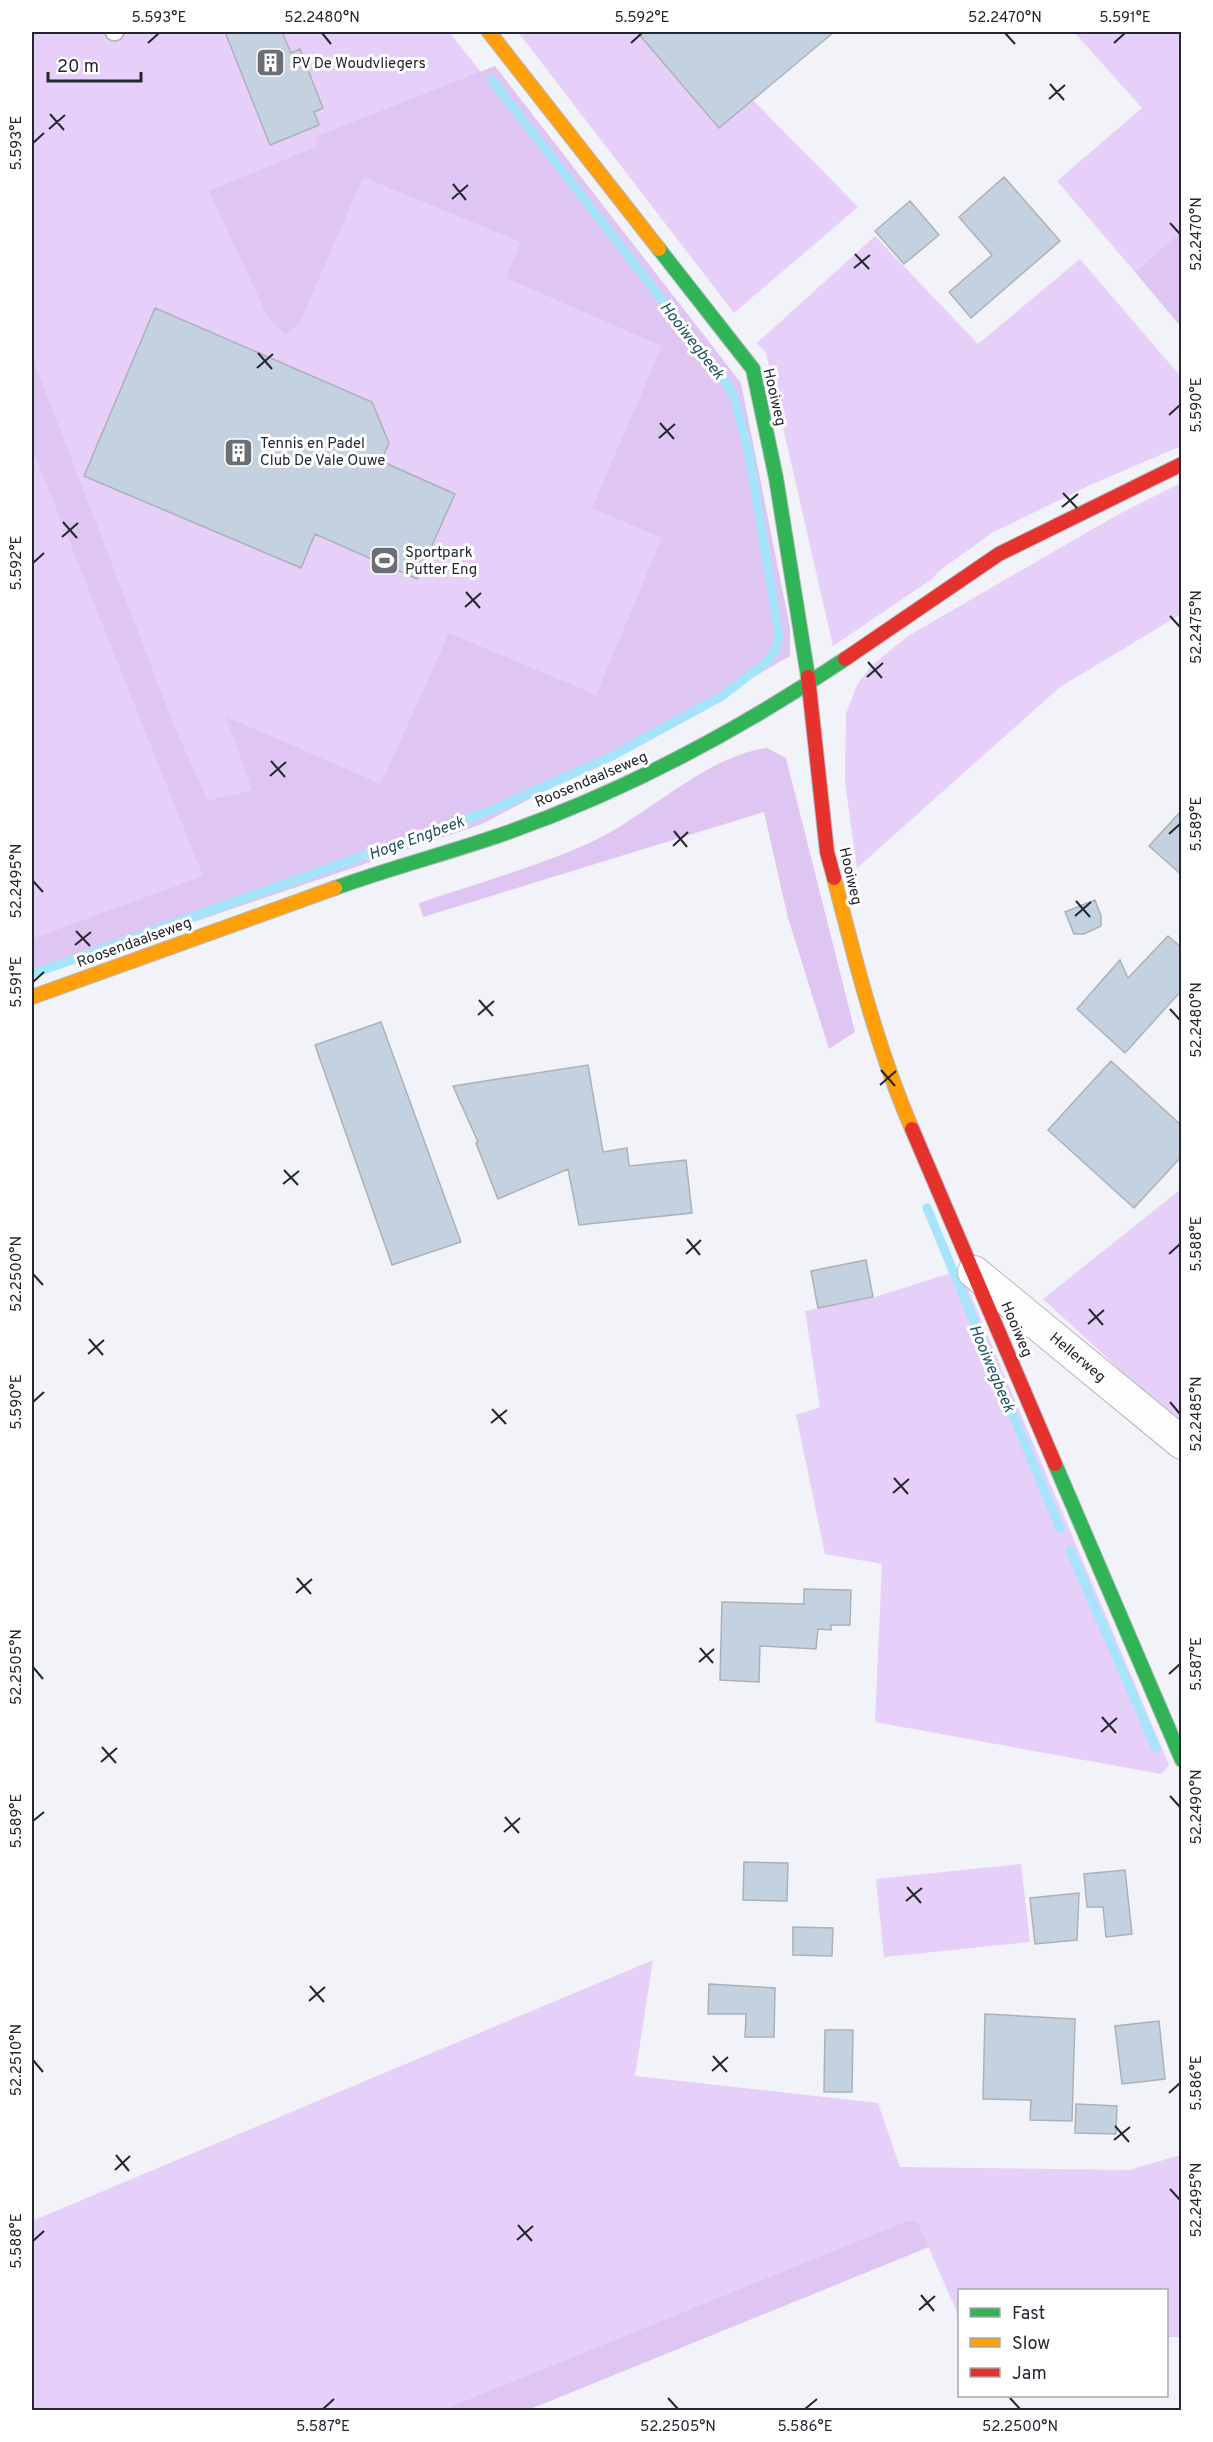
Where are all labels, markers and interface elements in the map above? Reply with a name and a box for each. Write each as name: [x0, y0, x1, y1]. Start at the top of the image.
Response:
text: 5.593°E: [132, 9, 186, 28]
text: 52.2480°N: [284, 9, 360, 28]
text: 5.592°E: [614, 9, 670, 28]
text: 52.2470°N: [968, 9, 1042, 28]
text: 5.591°E: [1099, 9, 1151, 28]
scale bar: [48, 45, 141, 83]
building icon: PV De Woudvliegers: [255, 47, 287, 79]
place label: PV De Woudvliegers: [292, 55, 426, 74]
text: 20 m: [57, 56, 99, 79]
text: 5.593°E: [8, 116, 27, 170]
text: 52.2470°N: [1188, 197, 1207, 271]
water label: Hooiwegbeek: [655, 298, 729, 385]
street label: Hooiweg: [758, 367, 789, 428]
text: 5.590°E: [1188, 377, 1207, 433]
place label: Tennis en Padel Club De Vale Ouwe: [260, 435, 385, 471]
building icon: Tennis en Padel Club De Vale Ouwe: [223, 436, 255, 468]
text: 5.592°E: [8, 535, 27, 591]
place label: Sportpark Putter Eng: [405, 544, 477, 580]
sports icon: Sportpark Putter Eng: [368, 545, 400, 577]
text: 52.2475°N: [1188, 590, 1207, 664]
street label: Roosendaalseweg: [532, 748, 651, 813]
text: 5.589°E: [1188, 797, 1207, 851]
water label: Hoge Engbeek: [366, 812, 468, 865]
text: 52.2495°N: [8, 844, 27, 918]
street label: Hooiweg: [834, 846, 865, 907]
street label: Roosendaalseweg: [75, 914, 194, 973]
text: 5.591°E: [8, 956, 27, 1008]
text: 52.2480°N: [1188, 982, 1207, 1058]
text: 5.588°E: [1188, 1216, 1207, 1272]
text: 52.2500°N: [8, 1236, 27, 1312]
street label: Hooiweg: [995, 1299, 1036, 1360]
water label: Hooiwegbeek: [964, 1322, 1019, 1416]
street label: Hellerweg: [1045, 1329, 1109, 1387]
text: 5.590°E: [8, 1374, 27, 1430]
text: 52.2485°N: [1188, 1376, 1207, 1452]
text: 52.2505°N: [8, 1629, 27, 1705]
text: 5.587°E: [1188, 1637, 1207, 1691]
text: 52.2490°N: [1188, 1769, 1207, 1845]
text: 5.589°E: [8, 1794, 27, 1848]
text: 52.2510°N: [8, 2024, 27, 2096]
text: 5.586°E: [1188, 2055, 1207, 2111]
text: 52.2495°N: [1188, 2163, 1207, 2237]
text: 5.588°E: [8, 2213, 27, 2269]
legend: [958, 2289, 1168, 2397]
text: Fast: [1012, 2303, 1045, 2326]
text: Slow: [1012, 2333, 1050, 2356]
text: Jam: [1012, 2363, 1047, 2386]
text: 5.587°E: [296, 2418, 350, 2437]
text: 52.2505°N: [640, 2418, 716, 2437]
text: 5.586°E: [777, 2418, 833, 2437]
text: 52.2500°N: [982, 2418, 1058, 2437]

